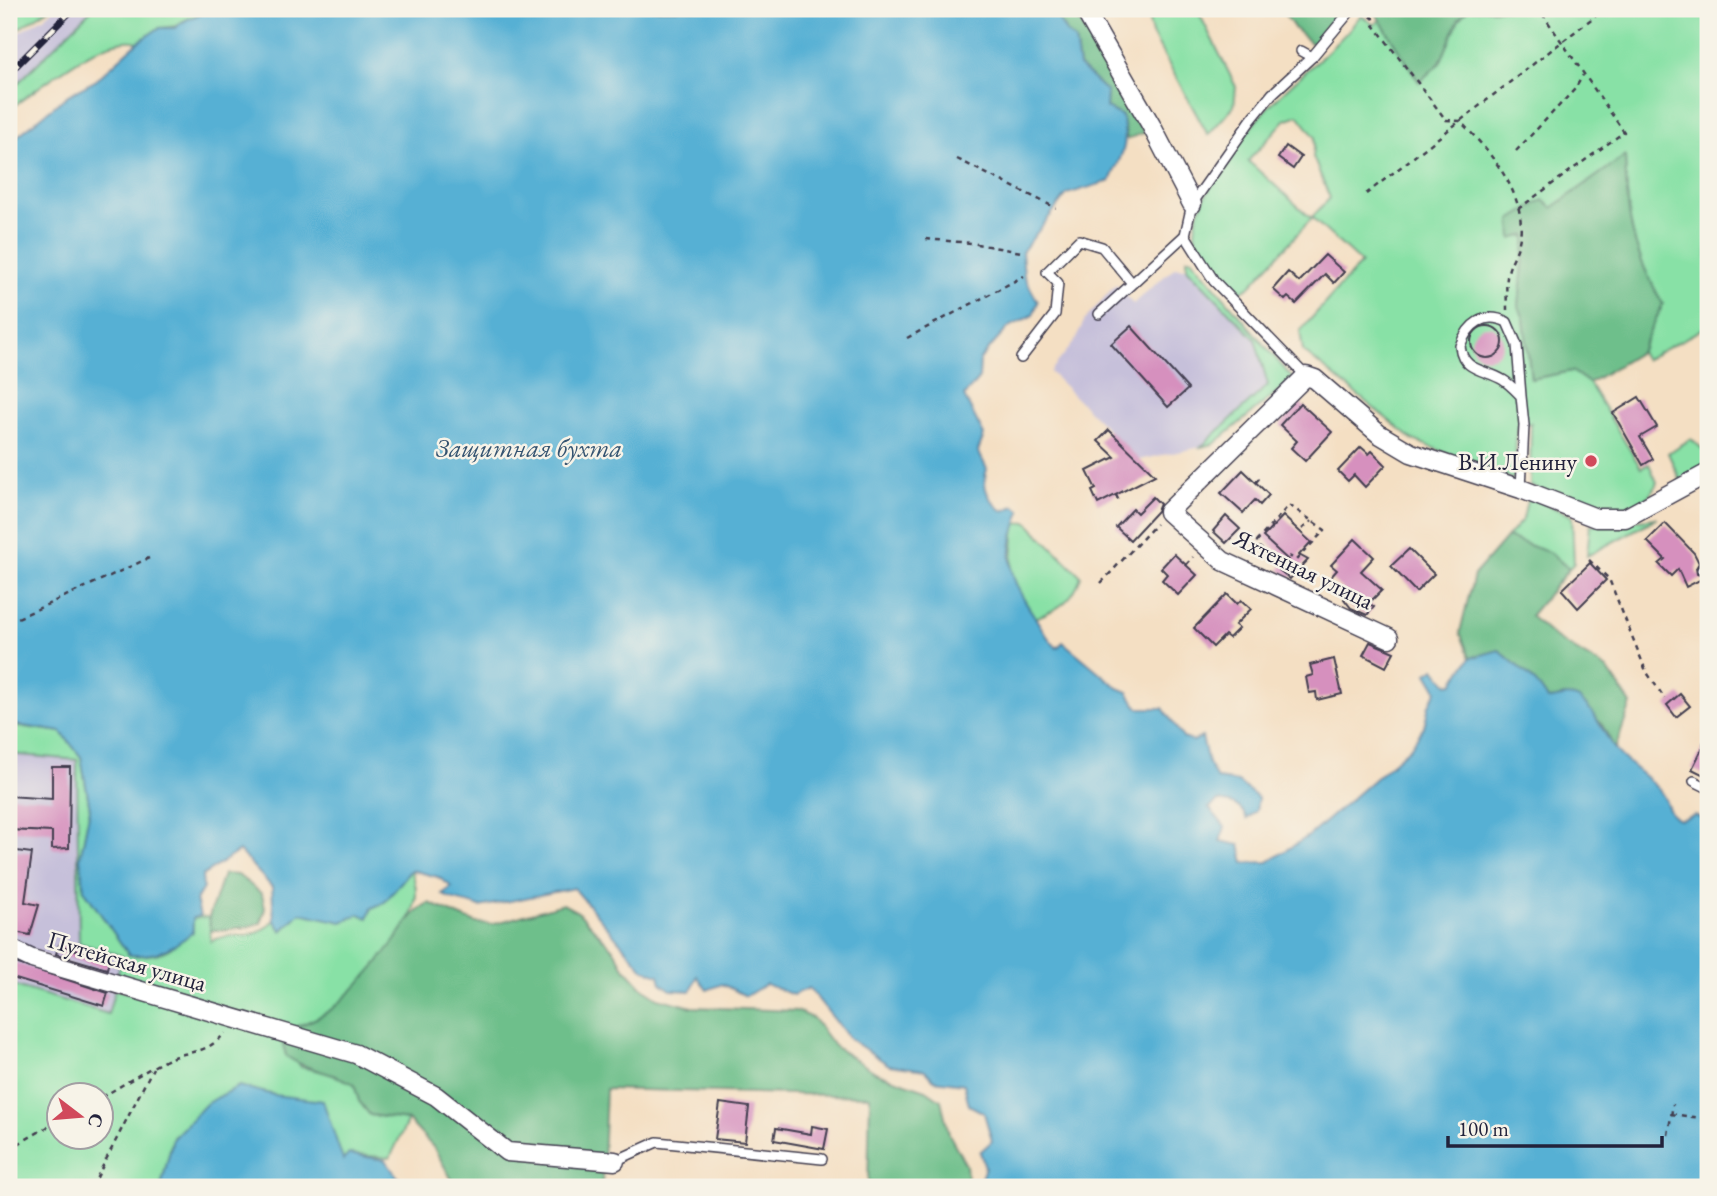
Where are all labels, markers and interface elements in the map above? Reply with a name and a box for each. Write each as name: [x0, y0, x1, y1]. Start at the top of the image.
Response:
water label: Защитная бухта: [436, 431, 622, 465]
place label: В.И.Ленину: [1458, 446, 1577, 477]
marker: В.И.Ленину: [1583, 453, 1599, 469]
street label: Яхтенная улица: [1228, 521, 1379, 616]
street label: Путейская улица: [44, 924, 210, 999]
north arrow: [46, 1080, 116, 1150]
scale bar: [1448, 1105, 1661, 1149]
text: С: [82, 1111, 110, 1130]
text: 100 m: [1458, 1115, 1509, 1142]

